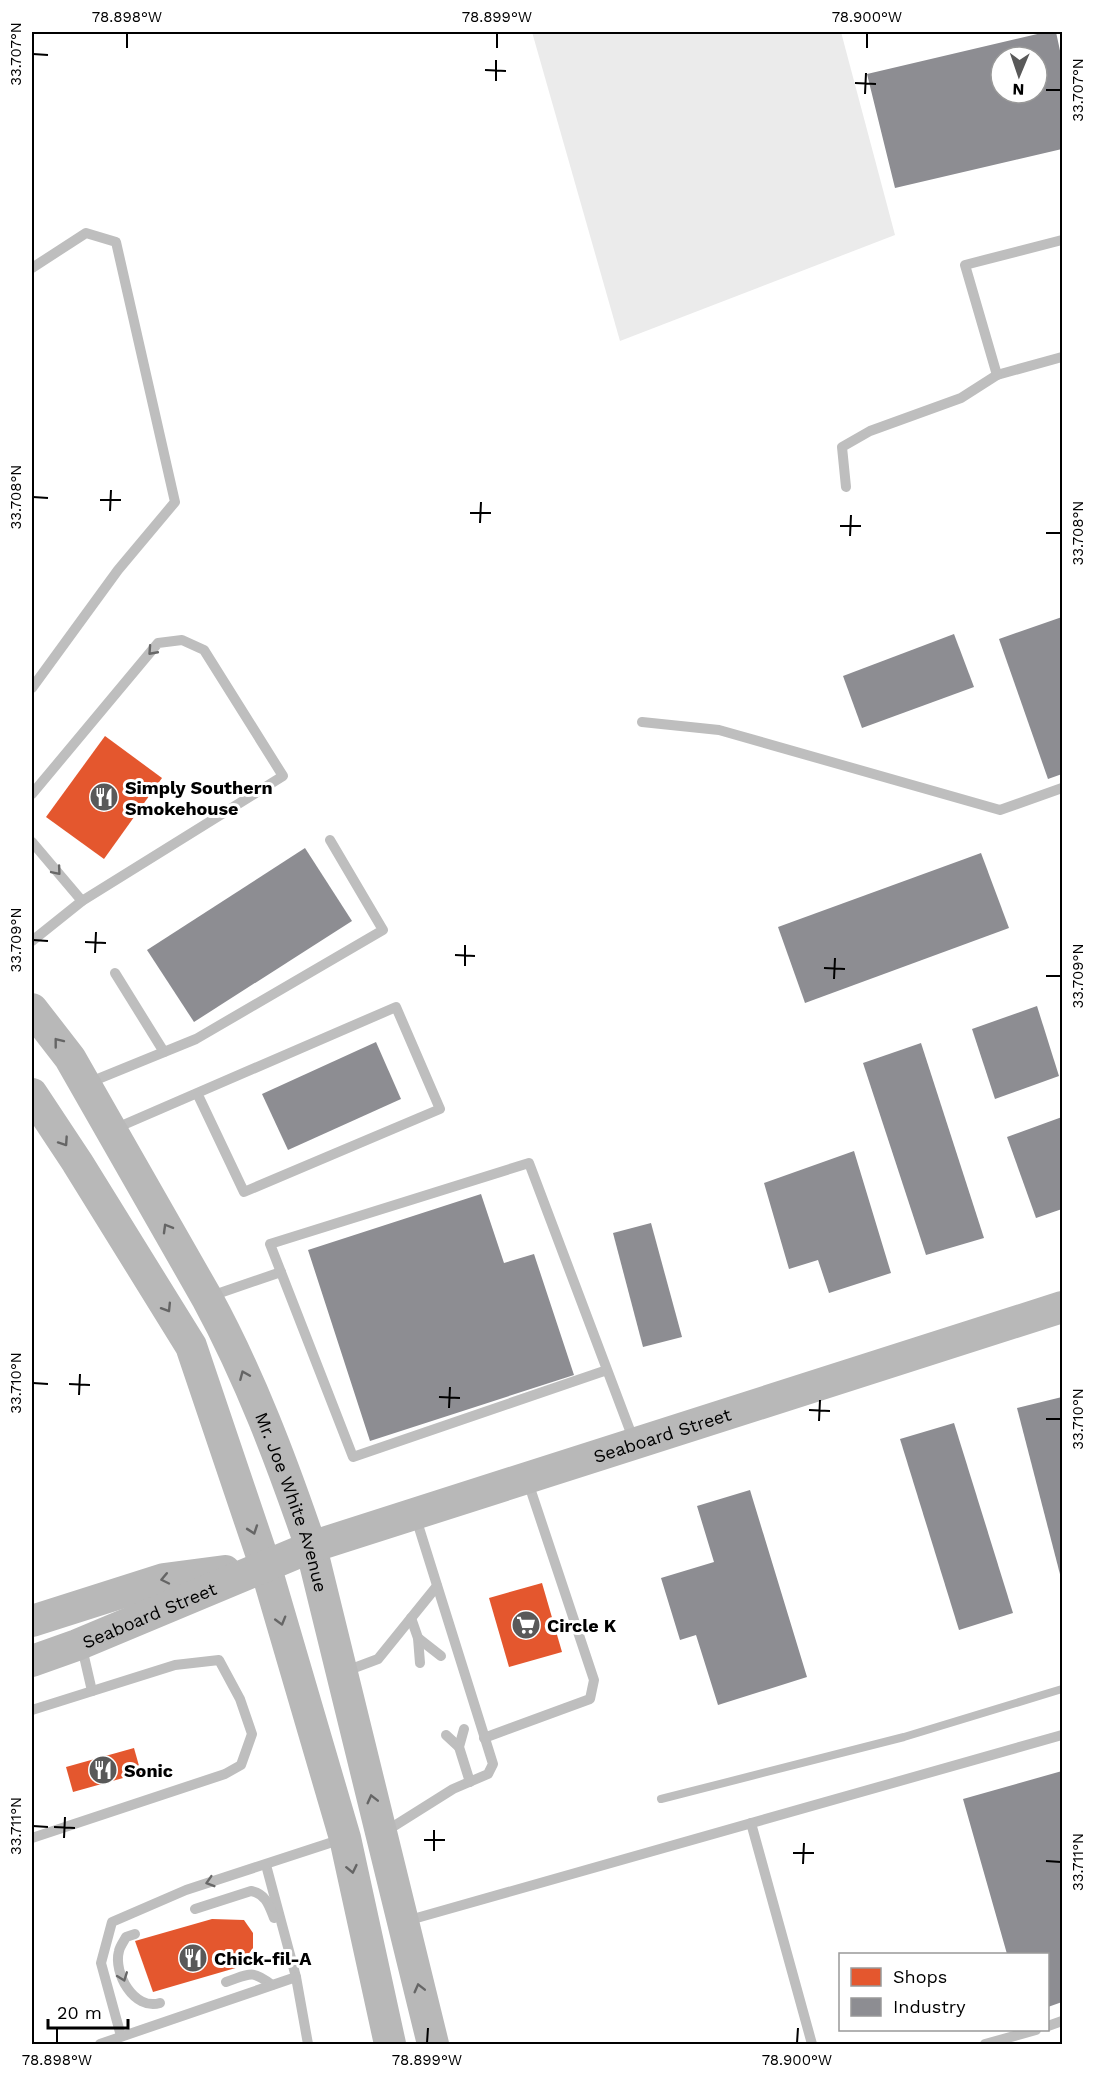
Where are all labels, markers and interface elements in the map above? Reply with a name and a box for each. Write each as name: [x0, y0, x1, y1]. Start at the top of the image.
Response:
text: 78.898°W: [92, 8, 162, 26]
text: 78.899°W: [462, 8, 532, 26]
text: 78.900°W: [832, 8, 902, 26]
text: 33.707°N: [7, 22, 25, 86]
north arrow: [989, 45, 1049, 105]
text: 33.707°N: [1069, 58, 1087, 122]
text: N: [1012, 80, 1025, 99]
text: 33.708°N: [7, 465, 25, 529]
text: 33.708°N: [1069, 501, 1087, 565]
one-way arrow: [148, 644, 159, 655]
place label: Simply Southern Smokehouse: [125, 777, 273, 819]
restaurant icon: Simply Southern Smokehouse: [88, 781, 120, 813]
one-way arrow: [49, 864, 60, 875]
text: 33.709°N: [7, 908, 25, 972]
text: 33.709°N: [1069, 944, 1087, 1008]
one-way arrow: [54, 1038, 65, 1049]
one-way arrow: [57, 1136, 68, 1147]
one-way arrow: [163, 1224, 174, 1234]
one-way arrow: [160, 1302, 172, 1312]
text: 33.710°N: [7, 1352, 25, 1414]
one-way arrow: [239, 1371, 251, 1382]
text: 33.710°N: [1069, 1388, 1087, 1450]
street label: Seaboard Street: [591, 1403, 734, 1467]
street label: Mr. Joe White Avenue: [252, 1409, 332, 1594]
one-way arrow: [246, 1524, 258, 1535]
one-way arrow: [161, 1572, 171, 1585]
street label: Seaboard Street: [79, 1577, 220, 1652]
supermarket icon: Circle K: [510, 1609, 542, 1641]
place label: Circle K: [547, 1615, 617, 1636]
one-way arrow: [274, 1616, 287, 1626]
restaurant icon: Sonic: [87, 1754, 119, 1786]
place label: Sonic: [124, 1760, 173, 1781]
one-way arrow: [366, 1794, 379, 1804]
text: 33.711°N: [7, 1797, 25, 1855]
text: 33.711°N: [1069, 1833, 1087, 1891]
one-way arrow: [345, 1864, 358, 1874]
one-way arrow: [205, 1875, 216, 1887]
restaurant icon: Chick-fil-A: [177, 1942, 209, 1974]
place label: Chick-fil-A: [214, 1948, 312, 1969]
legend: [839, 1953, 1049, 2031]
text: Shops: [893, 1966, 947, 1987]
one-way arrow: [116, 1970, 128, 1981]
one-way arrow: [413, 1983, 426, 1993]
scale bar: [48, 1992, 128, 2030]
text: Industry: [893, 1996, 966, 2017]
text: 20 m: [57, 2002, 102, 2023]
text: 78.898°W: [22, 2051, 92, 2069]
text: 78.899°W: [392, 2051, 462, 2069]
text: 78.900°W: [762, 2051, 832, 2069]

